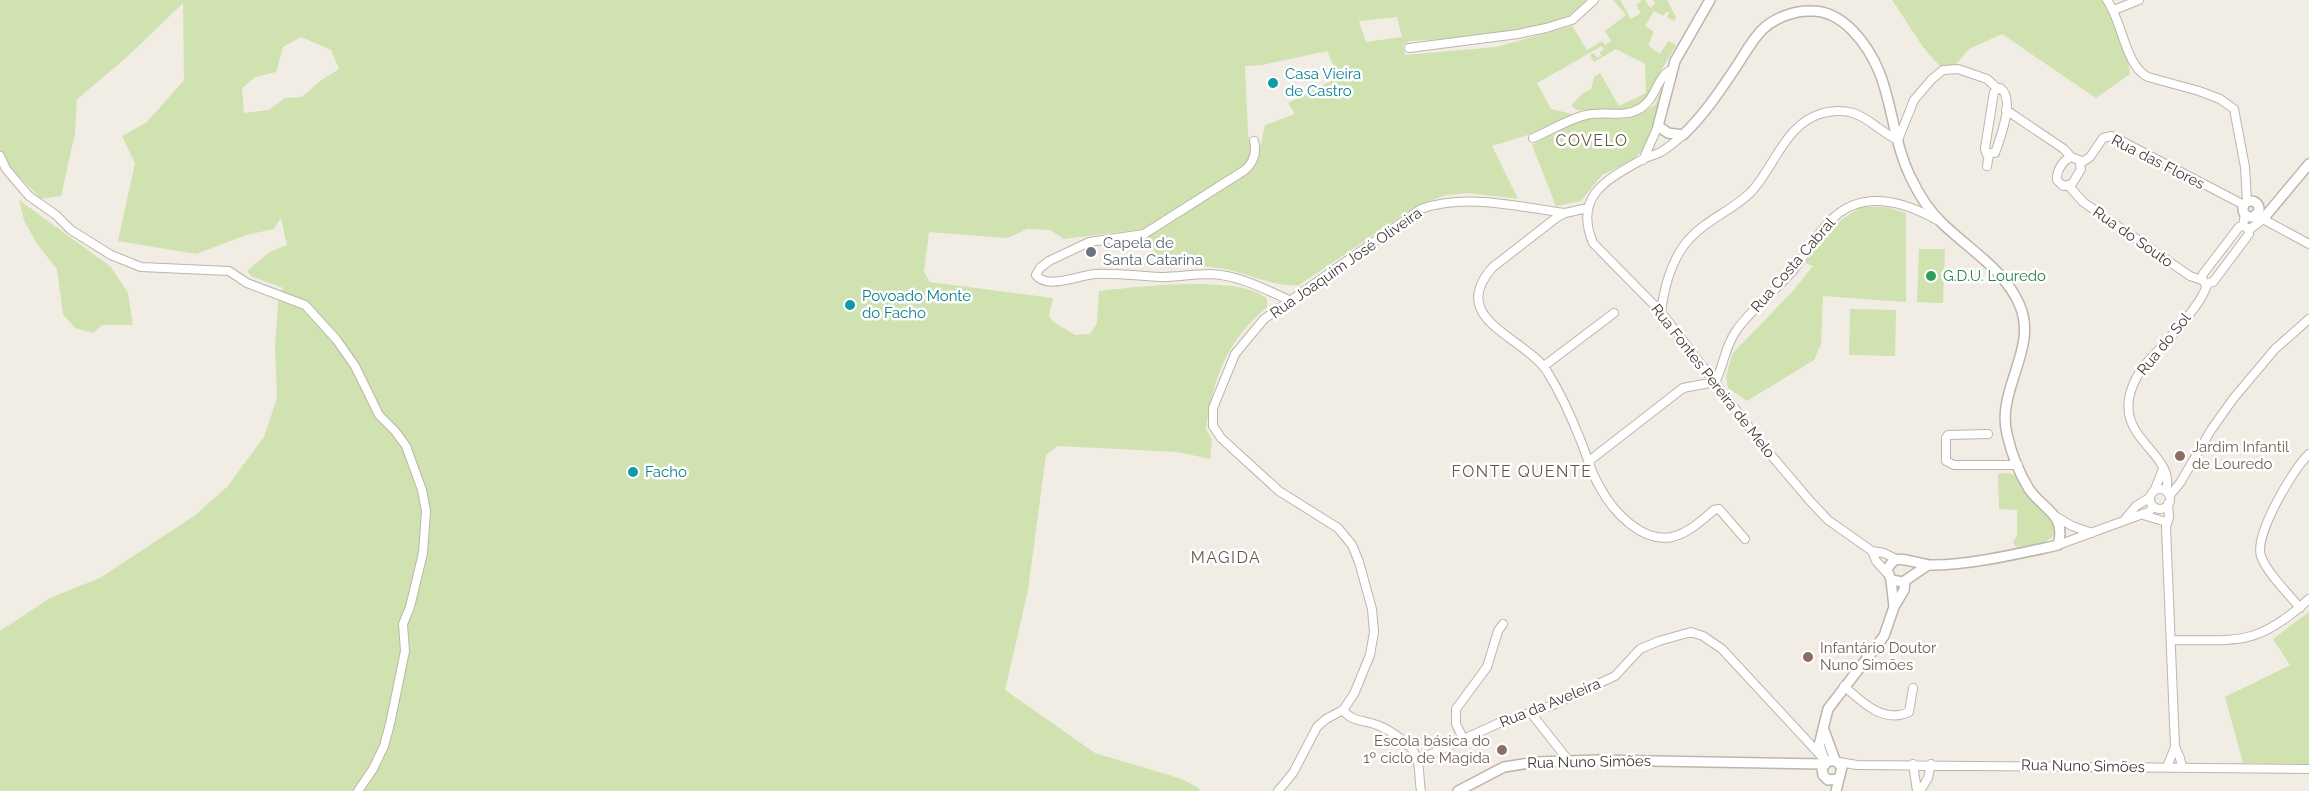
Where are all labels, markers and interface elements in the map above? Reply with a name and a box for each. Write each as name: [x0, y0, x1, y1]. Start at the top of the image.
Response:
place label: Casa Vieira de Castro: [1285, 65, 1361, 100]
marker: Casa Vieira de Castro: [1266, 76, 1280, 90]
district label: COVELO: [1556, 131, 1628, 150]
street label: Rua das Flores: [2108, 131, 2208, 193]
street label: Rua do Souto: [2090, 203, 2176, 271]
street label: Rua Joaquim José Oliveira: [1267, 204, 1425, 322]
street label: Rua Costa Cabral: [1747, 213, 1840, 316]
place label: Capela de Santa Catarina: [1103, 234, 1203, 269]
marker: Capela de Santa Catarina: [1084, 245, 1098, 259]
place label: G.D.U. Louredo: [1943, 267, 2046, 285]
marker: G.D.U. Louredo: [1924, 269, 1938, 283]
place label: Povoado Monte do Facho: [862, 287, 971, 322]
marker: Povoado Monte do Facho: [843, 298, 857, 312]
street label: Rua Fontes Pereira de Melo: [1647, 300, 1779, 462]
street label: Rua do Sol: [2133, 309, 2195, 379]
place label: Jardim Infantil de Louredo: [2192, 438, 2290, 473]
marker: Jardim Infantil de Louredo: [2173, 449, 2187, 463]
district label: FONTE QUENTE: [1452, 462, 1592, 481]
place label: Facho: [645, 463, 687, 481]
marker: Facho: [626, 465, 640, 479]
district label: MAGIDA: [1191, 548, 1261, 567]
place label: Infantário Doutor Nuno Simões: [1820, 639, 1937, 674]
marker: Infantário Doutor Nuno Simões: [1801, 650, 1815, 664]
street label: Rua da Aveleira: [1497, 675, 1603, 731]
place label: Escola básica do 1º ciclo de Magida: [1363, 732, 1490, 767]
marker: Escola básica do 1º ciclo de Magida: [1495, 743, 1509, 757]
street label: Rua Nuno Simões: [1527, 752, 1651, 772]
street label: Rua Nuno Simões: [2021, 756, 2145, 776]

